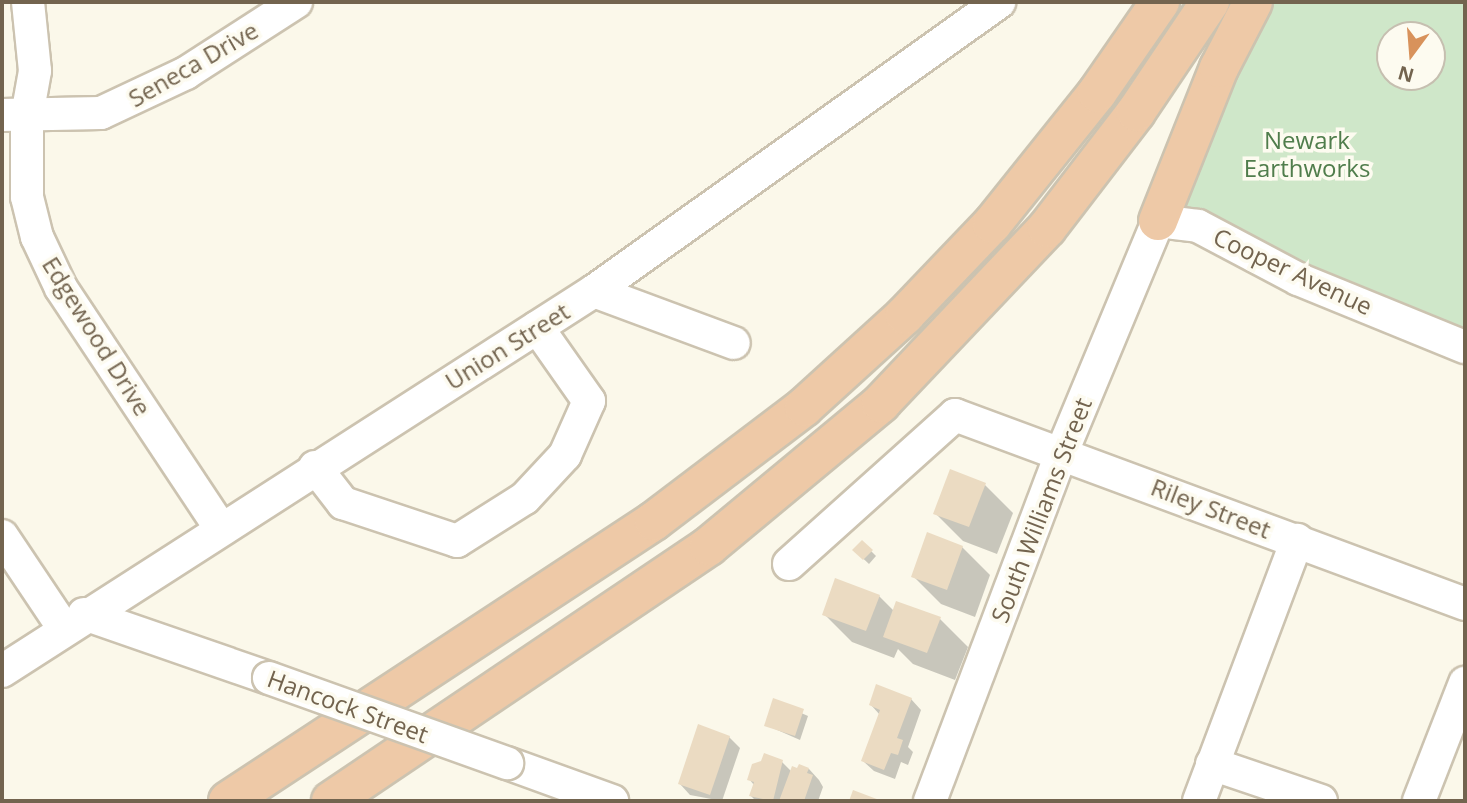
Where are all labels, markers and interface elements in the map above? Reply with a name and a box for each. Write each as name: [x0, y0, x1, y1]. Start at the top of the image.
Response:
street label: Seneca Drive: [123, 15, 263, 113]
north arrow: [1376, 21, 1446, 91]
text: N: [1395, 60, 1417, 89]
park label: Newark Earthworks: [1244, 126, 1370, 182]
street label: Cooper Avenue: [1209, 222, 1377, 320]
street label: Edgewood Drive: [37, 251, 157, 421]
street label: Union Street: [440, 297, 574, 395]
street label: South Williams Street: [985, 394, 1097, 626]
street label: Riley Street: [1147, 472, 1275, 544]
street label: Hancock Street: [264, 664, 432, 748]

